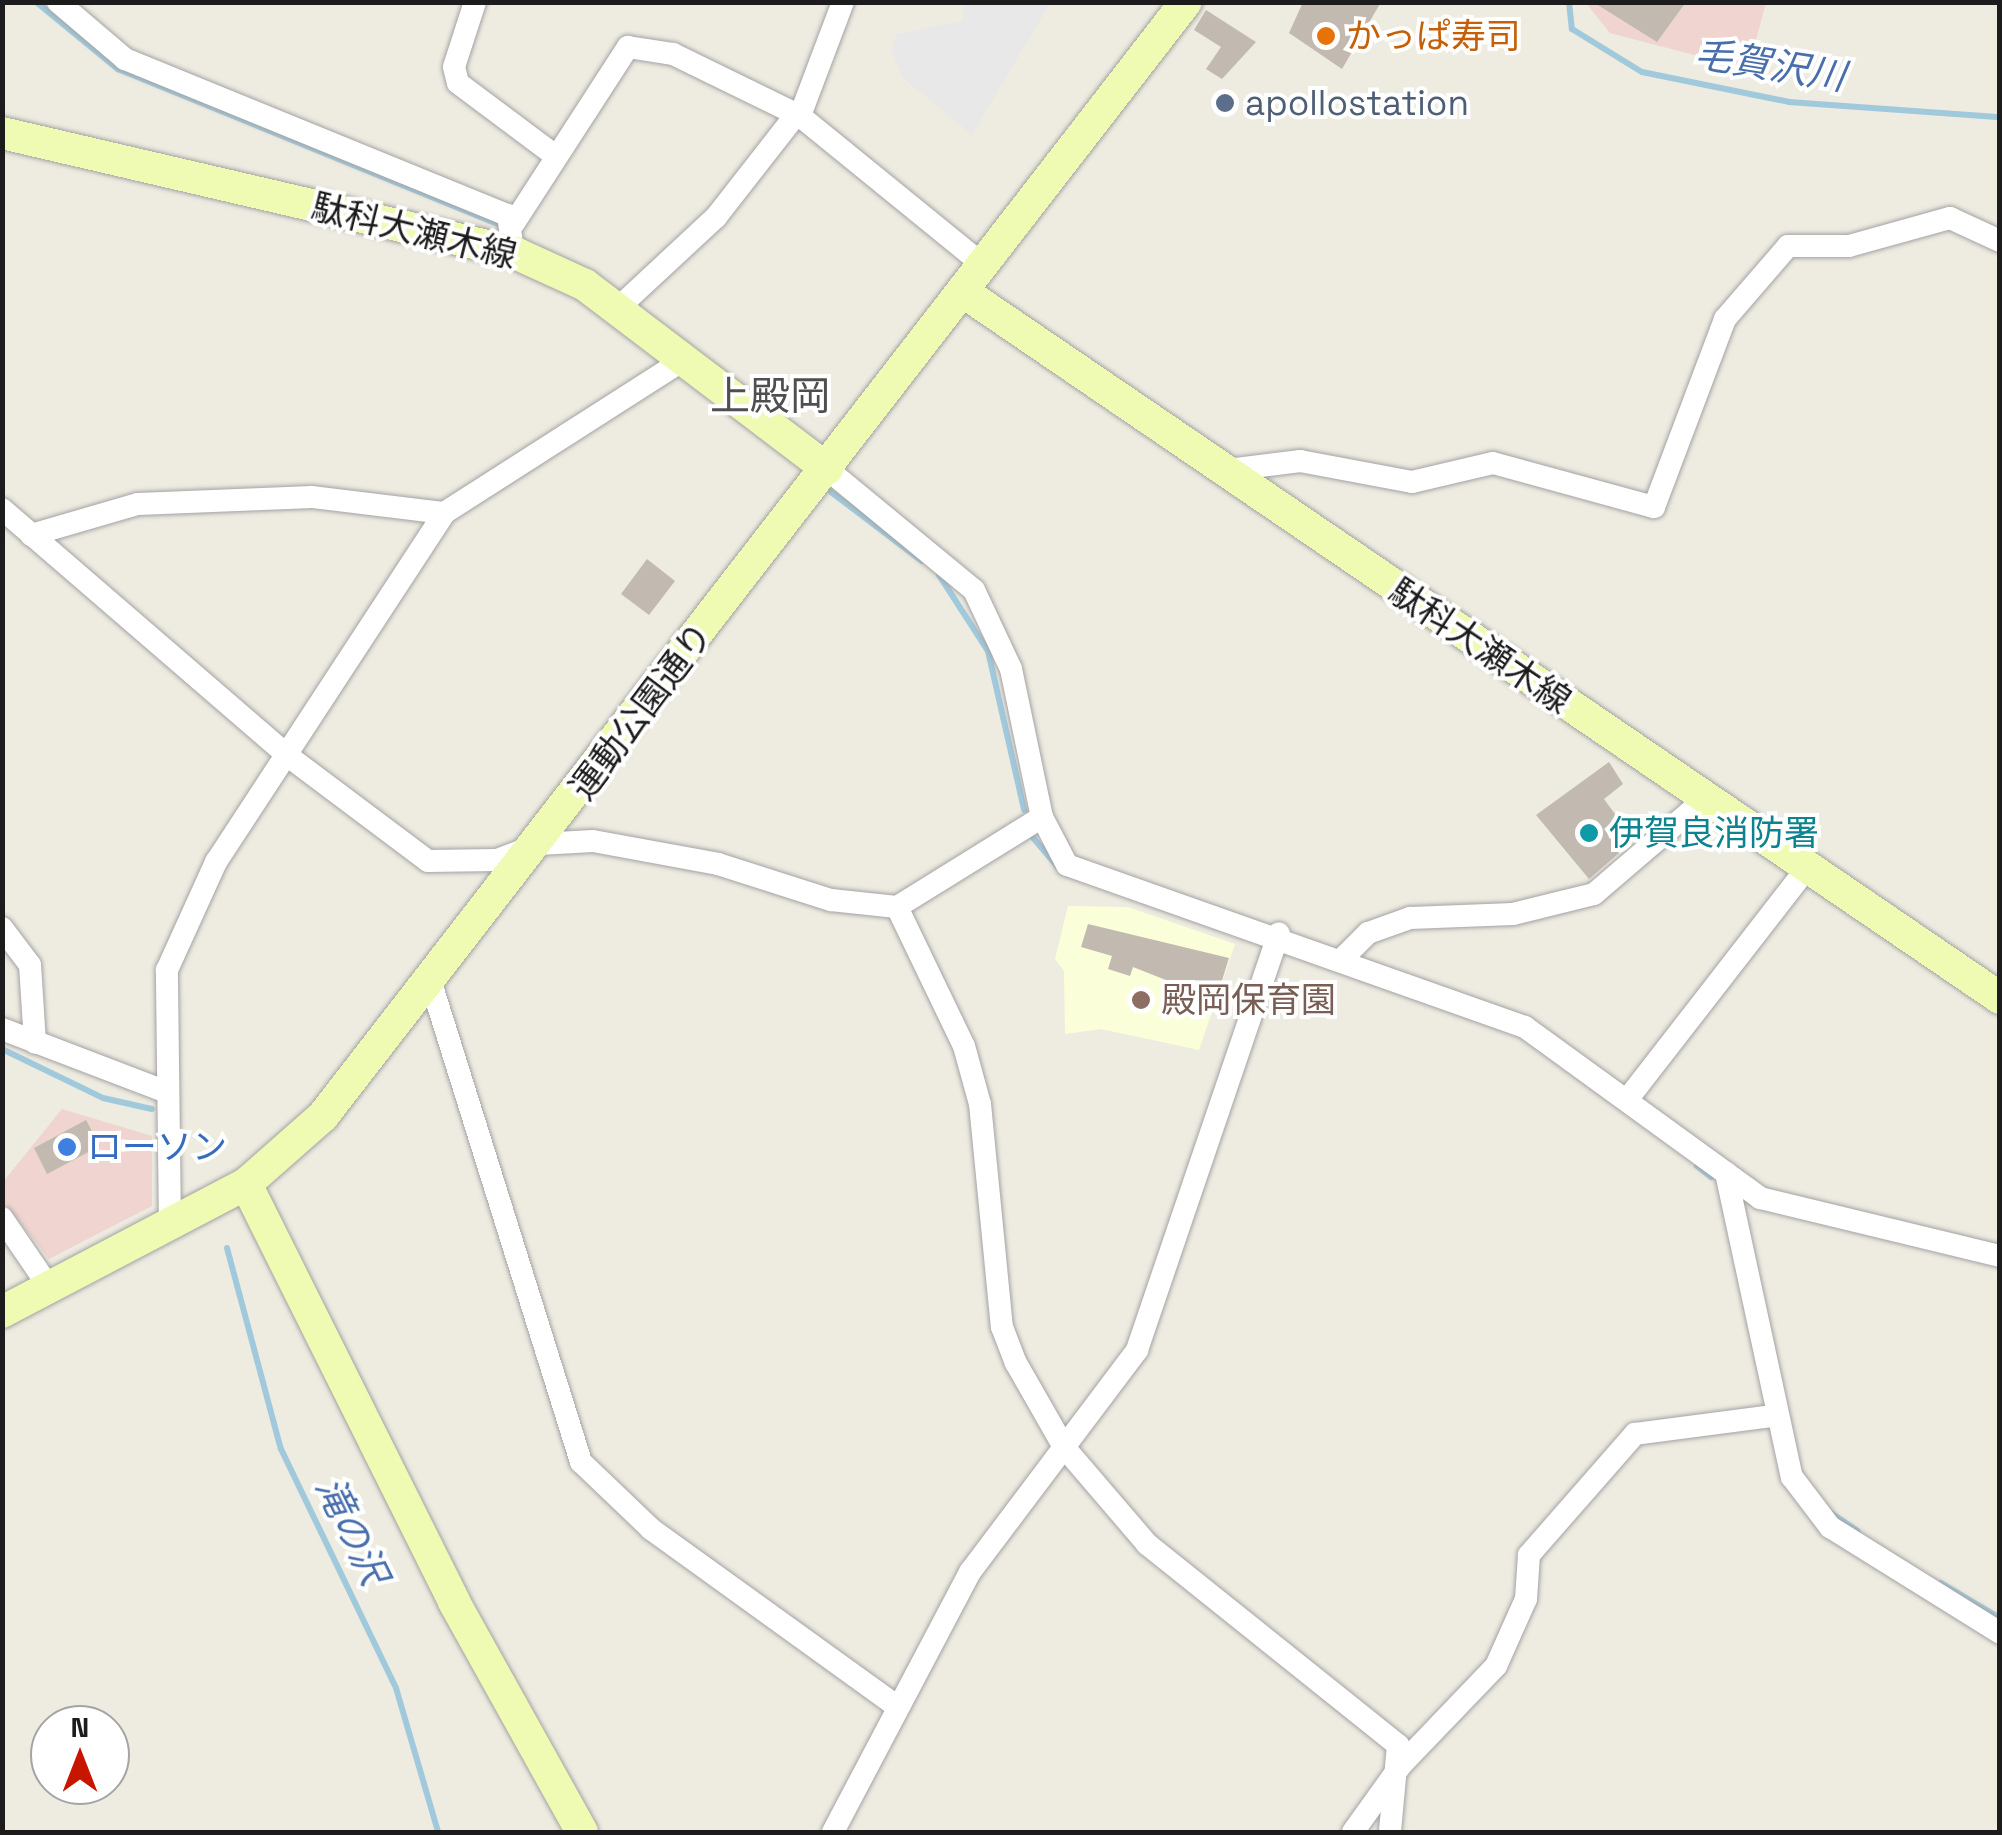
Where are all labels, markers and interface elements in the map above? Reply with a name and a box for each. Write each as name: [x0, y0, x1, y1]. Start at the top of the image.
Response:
place label: かっぱ寿司: [1346, 15, 1521, 57]
marker: かっぱ寿司: [1315, 25, 1337, 47]
water label: 毛賀沢川: [1691, 32, 1849, 100]
place label: apollostation: [1245, 82, 1469, 124]
marker: apollostation: [1214, 92, 1236, 114]
street label: 駄科大瀬木線: [307, 185, 521, 277]
district label: 上殿岡: [710, 373, 830, 421]
street label: 駄科大瀬木線: [1381, 570, 1579, 722]
street label: 運動公園通り: [561, 615, 721, 807]
place label: 伊賀良消防署: [1609, 812, 1819, 854]
marker: 伊賀良消防署: [1578, 822, 1600, 844]
place label: 殿岡保育園: [1161, 979, 1336, 1021]
marker: 殿岡保育園: [1130, 989, 1152, 1011]
place label: ローソン: [87, 1126, 227, 1168]
marker: ローソン: [56, 1136, 78, 1158]
water label: 滝の沢: [306, 1470, 396, 1592]
north arrow: [30, 1705, 130, 1805]
text: N: [71, 1709, 89, 1745]

